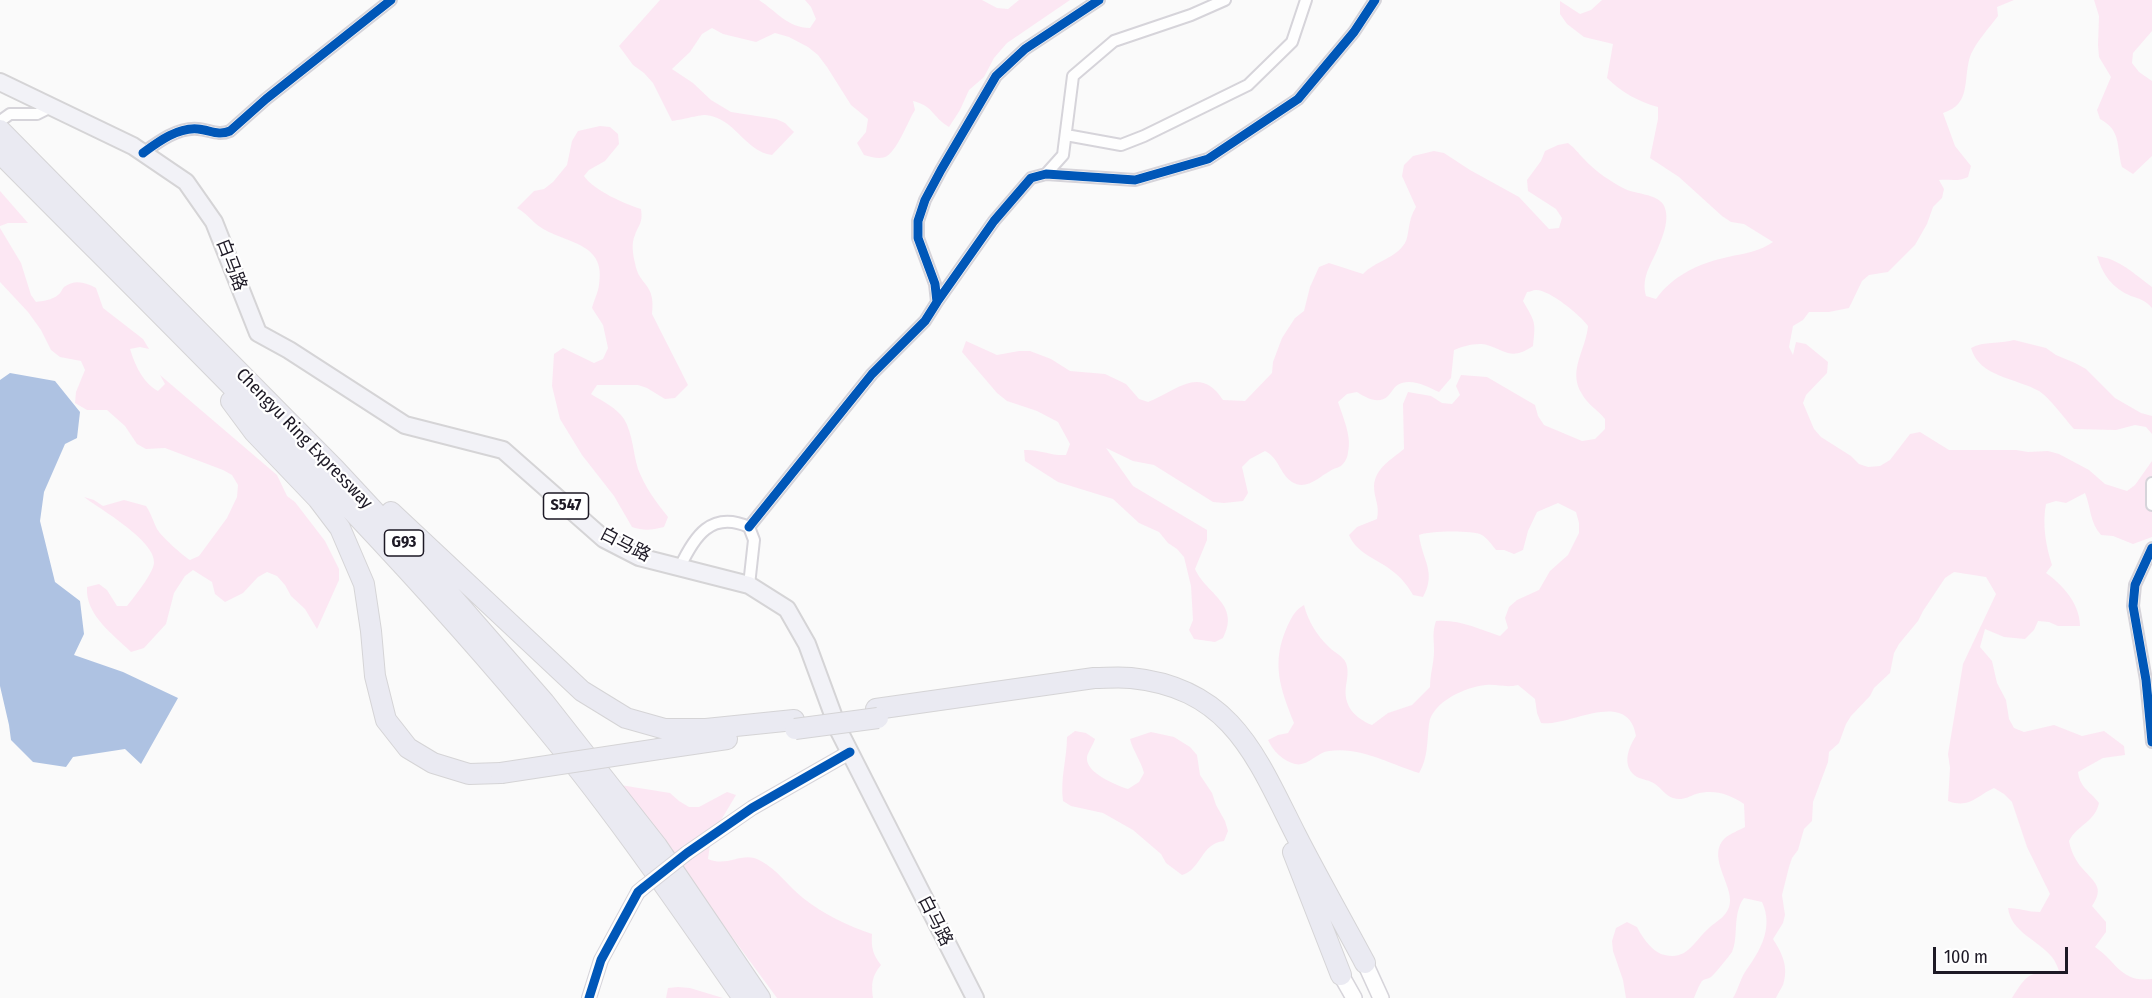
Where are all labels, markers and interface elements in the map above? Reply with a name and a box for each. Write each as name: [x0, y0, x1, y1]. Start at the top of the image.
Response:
street label: 白马路: [211, 236, 251, 294]
street label: Chengyu Ring Expressway: [231, 364, 377, 514]
road number: S547: [544, 493, 588, 519]
street label: 白马路: [596, 523, 654, 567]
road number: G93: [384, 530, 424, 556]
street label: 白马路: [913, 892, 957, 950]
scale bar: [1936, 935, 2071, 973]
text: 100 m: [1944, 946, 1988, 968]

